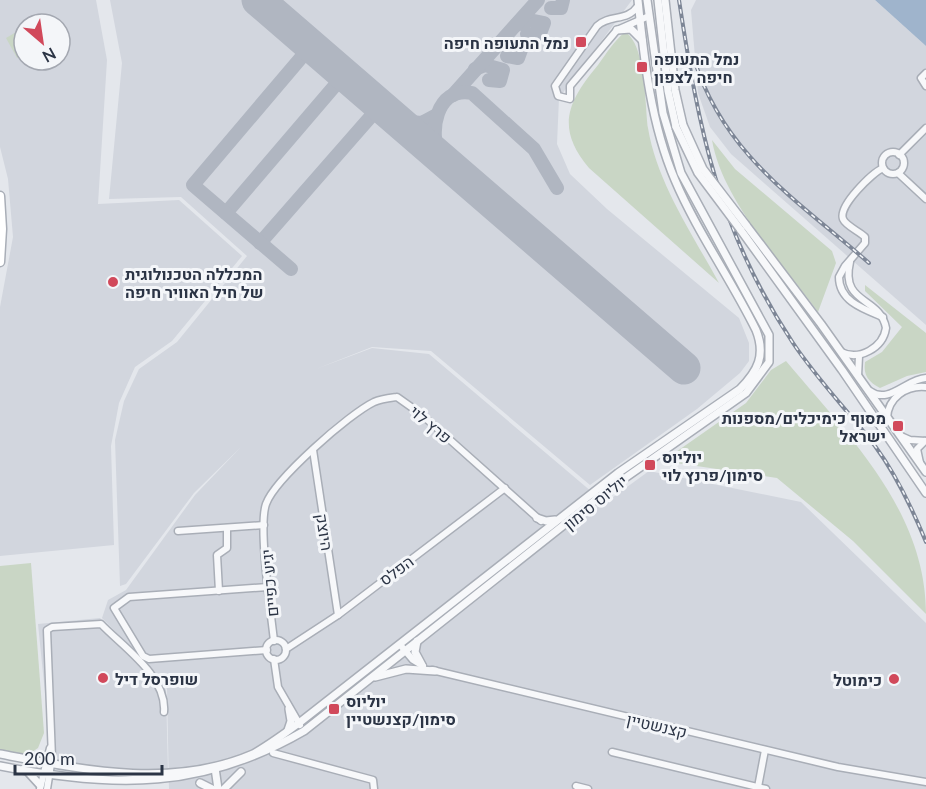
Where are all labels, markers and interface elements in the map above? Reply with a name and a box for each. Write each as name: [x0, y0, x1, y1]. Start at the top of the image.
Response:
north arrow: [12, 12, 72, 72]
place label: נמל התעופה חיפה: [444, 33, 569, 52]
marker: נמל התעופה חיפה: [574, 35, 588, 49]
text: N: [40, 44, 60, 67]
place label: נמל התעופה חיפה לצפון: [654, 49, 739, 86]
marker: נמל התעופה חיפה לצפון: [635, 60, 649, 74]
place label: המכללה הטכנולוגית של חיל האוויר חיפה: [125, 264, 263, 301]
marker: המכללה הטכנולוגית של חיל האוויר חיפה: [106, 275, 120, 289]
street label: פרץ לוי: [406, 401, 456, 447]
place label: מסוף כימיכלים/מספנות ישראל: [722, 408, 886, 445]
marker: מסוף כימיכלים/מספנות ישראל: [891, 419, 905, 433]
place label: יוליוס סימון/פרנץ לוי: [662, 447, 763, 484]
marker: יוליוס סימון/פרנץ לוי: [643, 458, 657, 472]
street label: יוליוס סימון: [559, 471, 631, 533]
street label: היוצק: [313, 512, 337, 552]
street label: יגיע כפיים: [257, 548, 281, 618]
street label: הפלס: [375, 551, 417, 589]
place label: שופרסל דיל: [115, 669, 198, 688]
place label: כימוטל: [833, 670, 882, 689]
marker: שופרסל דיל: [96, 671, 110, 685]
marker: כימוטל: [887, 672, 901, 686]
place label: יוליוס סימון/קצנשטיין: [346, 691, 456, 728]
marker: יוליוס סימון/קצנשטיין: [327, 702, 341, 716]
street label: קצנשטיין: [625, 709, 689, 741]
scale bar: [15, 738, 162, 776]
text: 200 m: [24, 747, 75, 769]

